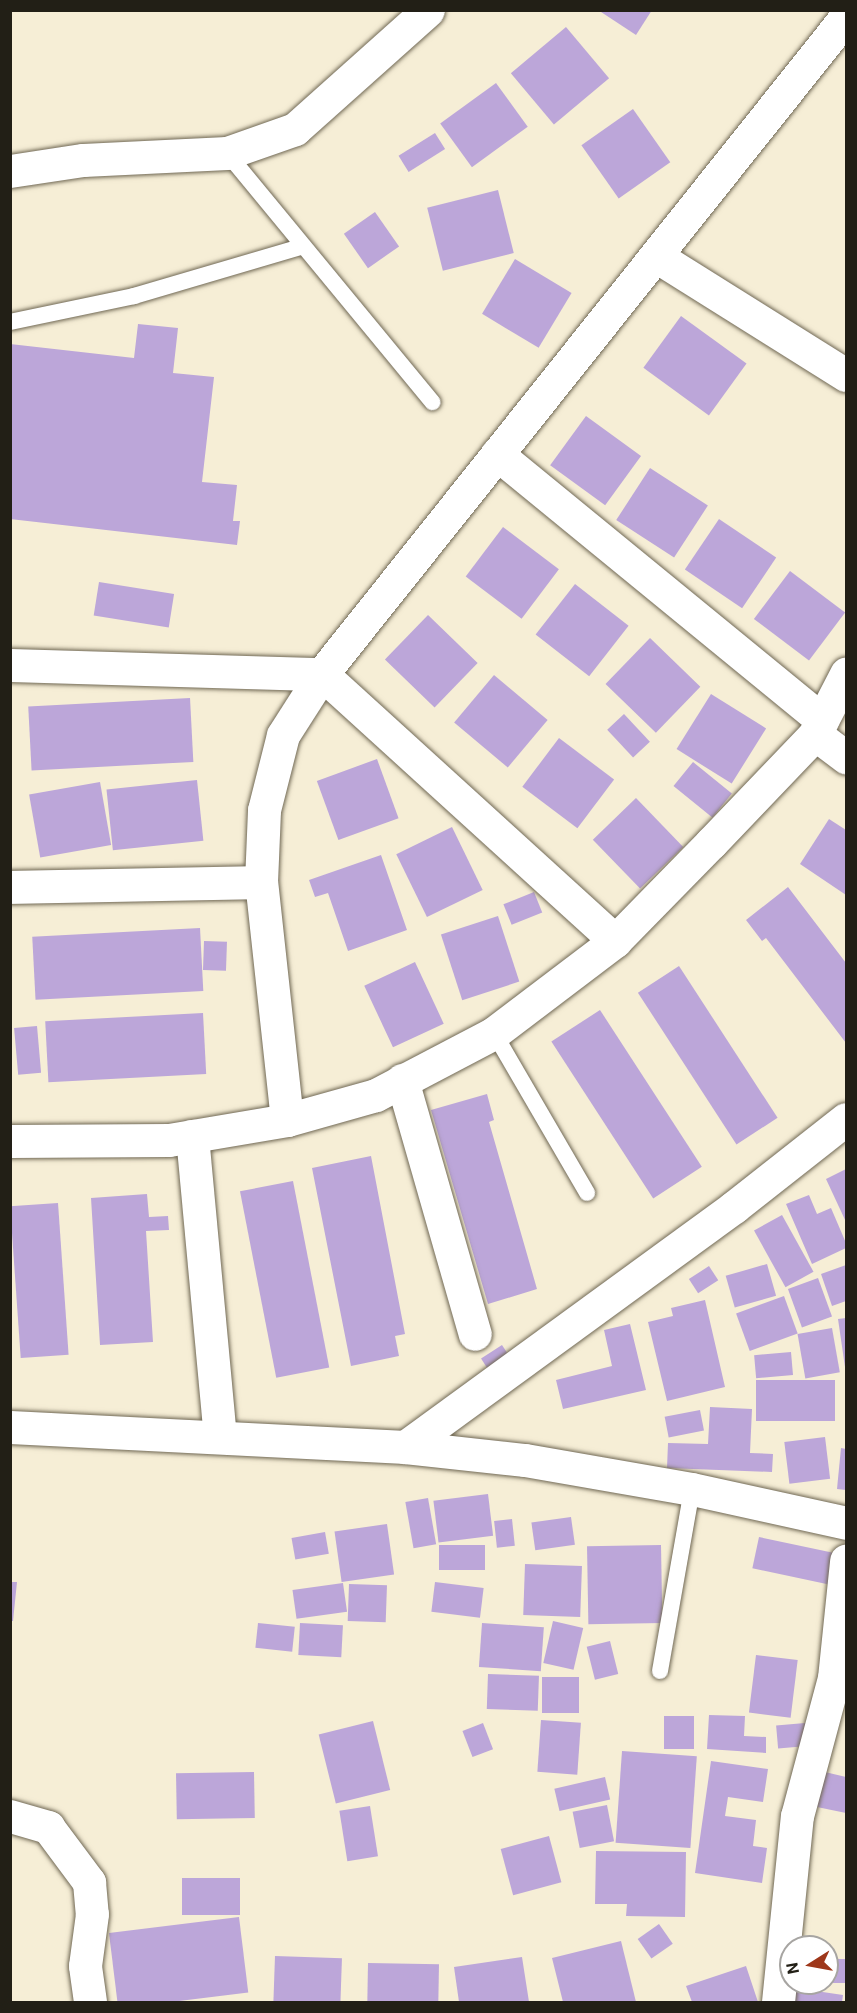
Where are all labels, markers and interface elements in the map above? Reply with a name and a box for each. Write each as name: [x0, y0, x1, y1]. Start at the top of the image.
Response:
north arrow: [779, 1935, 839, 1995]
text: N: [782, 1961, 803, 1976]

